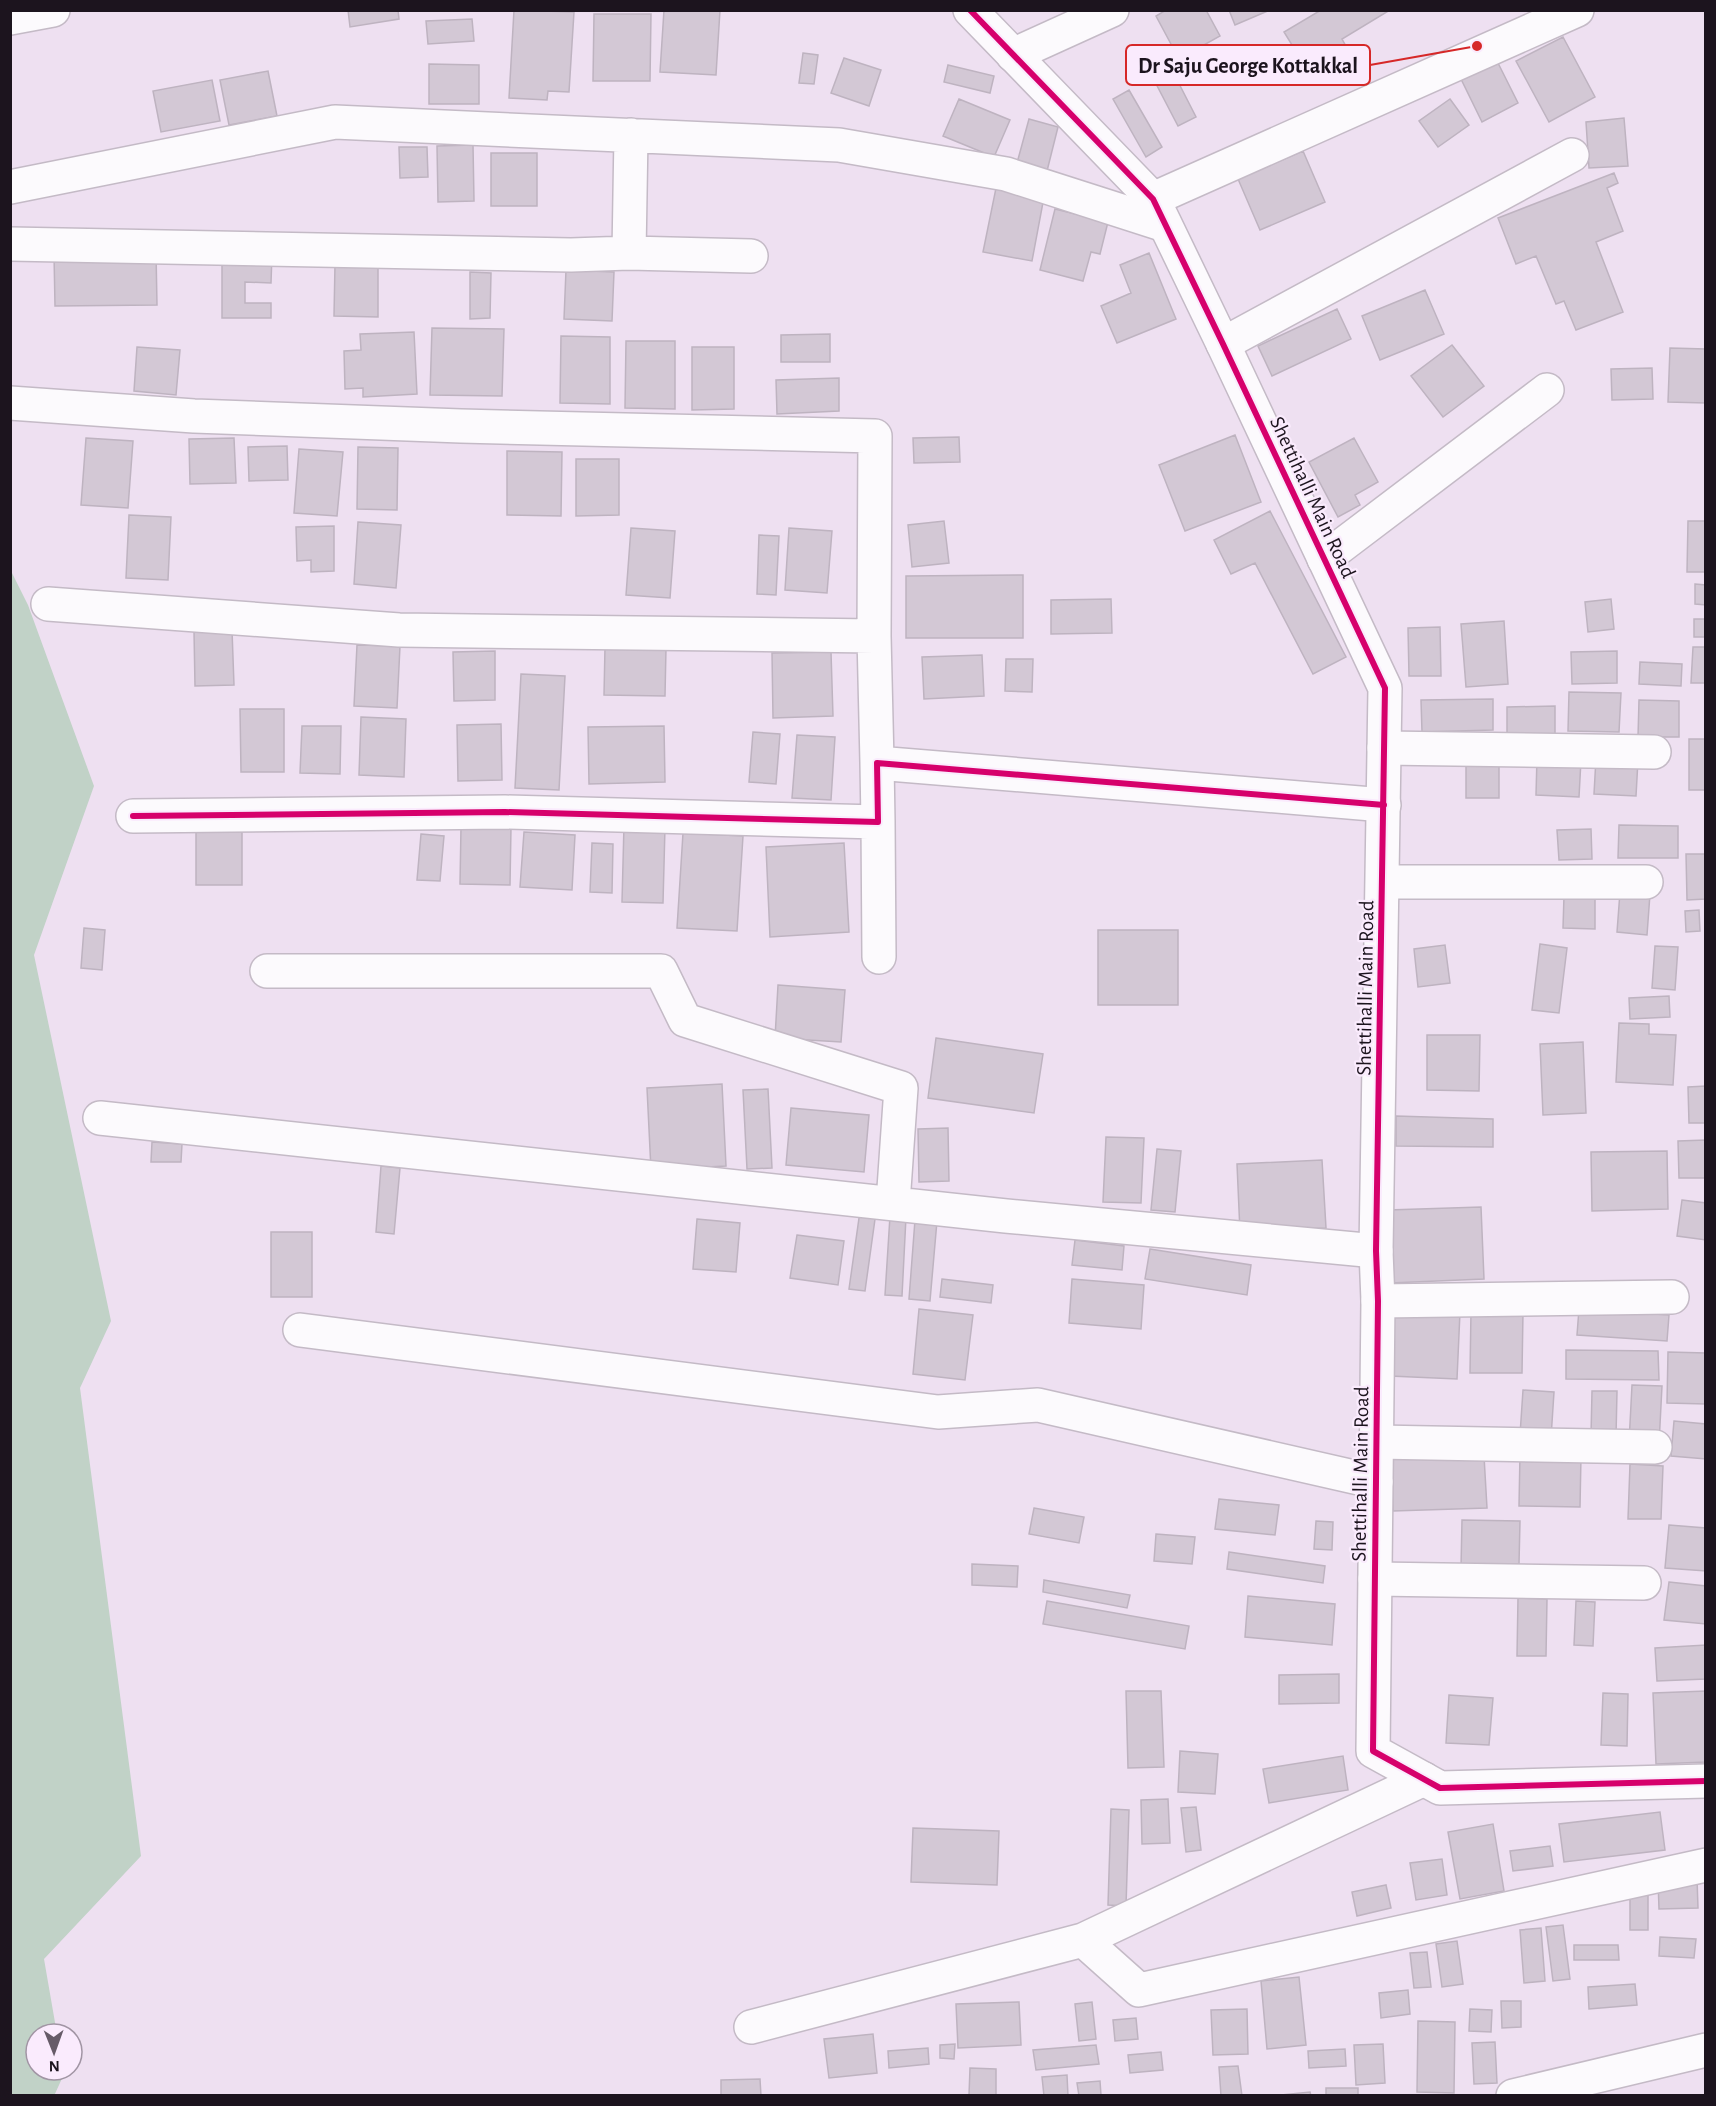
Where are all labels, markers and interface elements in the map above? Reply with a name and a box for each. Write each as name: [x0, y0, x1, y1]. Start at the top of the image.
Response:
callout: Dr Saju George Kottakkal: [1126, 45, 1370, 85]
text: Dr Saju George Kottakkal: [1138, 55, 1358, 78]
street label: Shettihalli Main Road: [1266, 413, 1359, 581]
street label: Shettihalli Main Road: [1353, 900, 1378, 1076]
street label: Shettihalli Main Road: [1348, 1386, 1373, 1562]
north arrow: [24, 2022, 84, 2082]
text: N: [49, 2058, 60, 2074]

